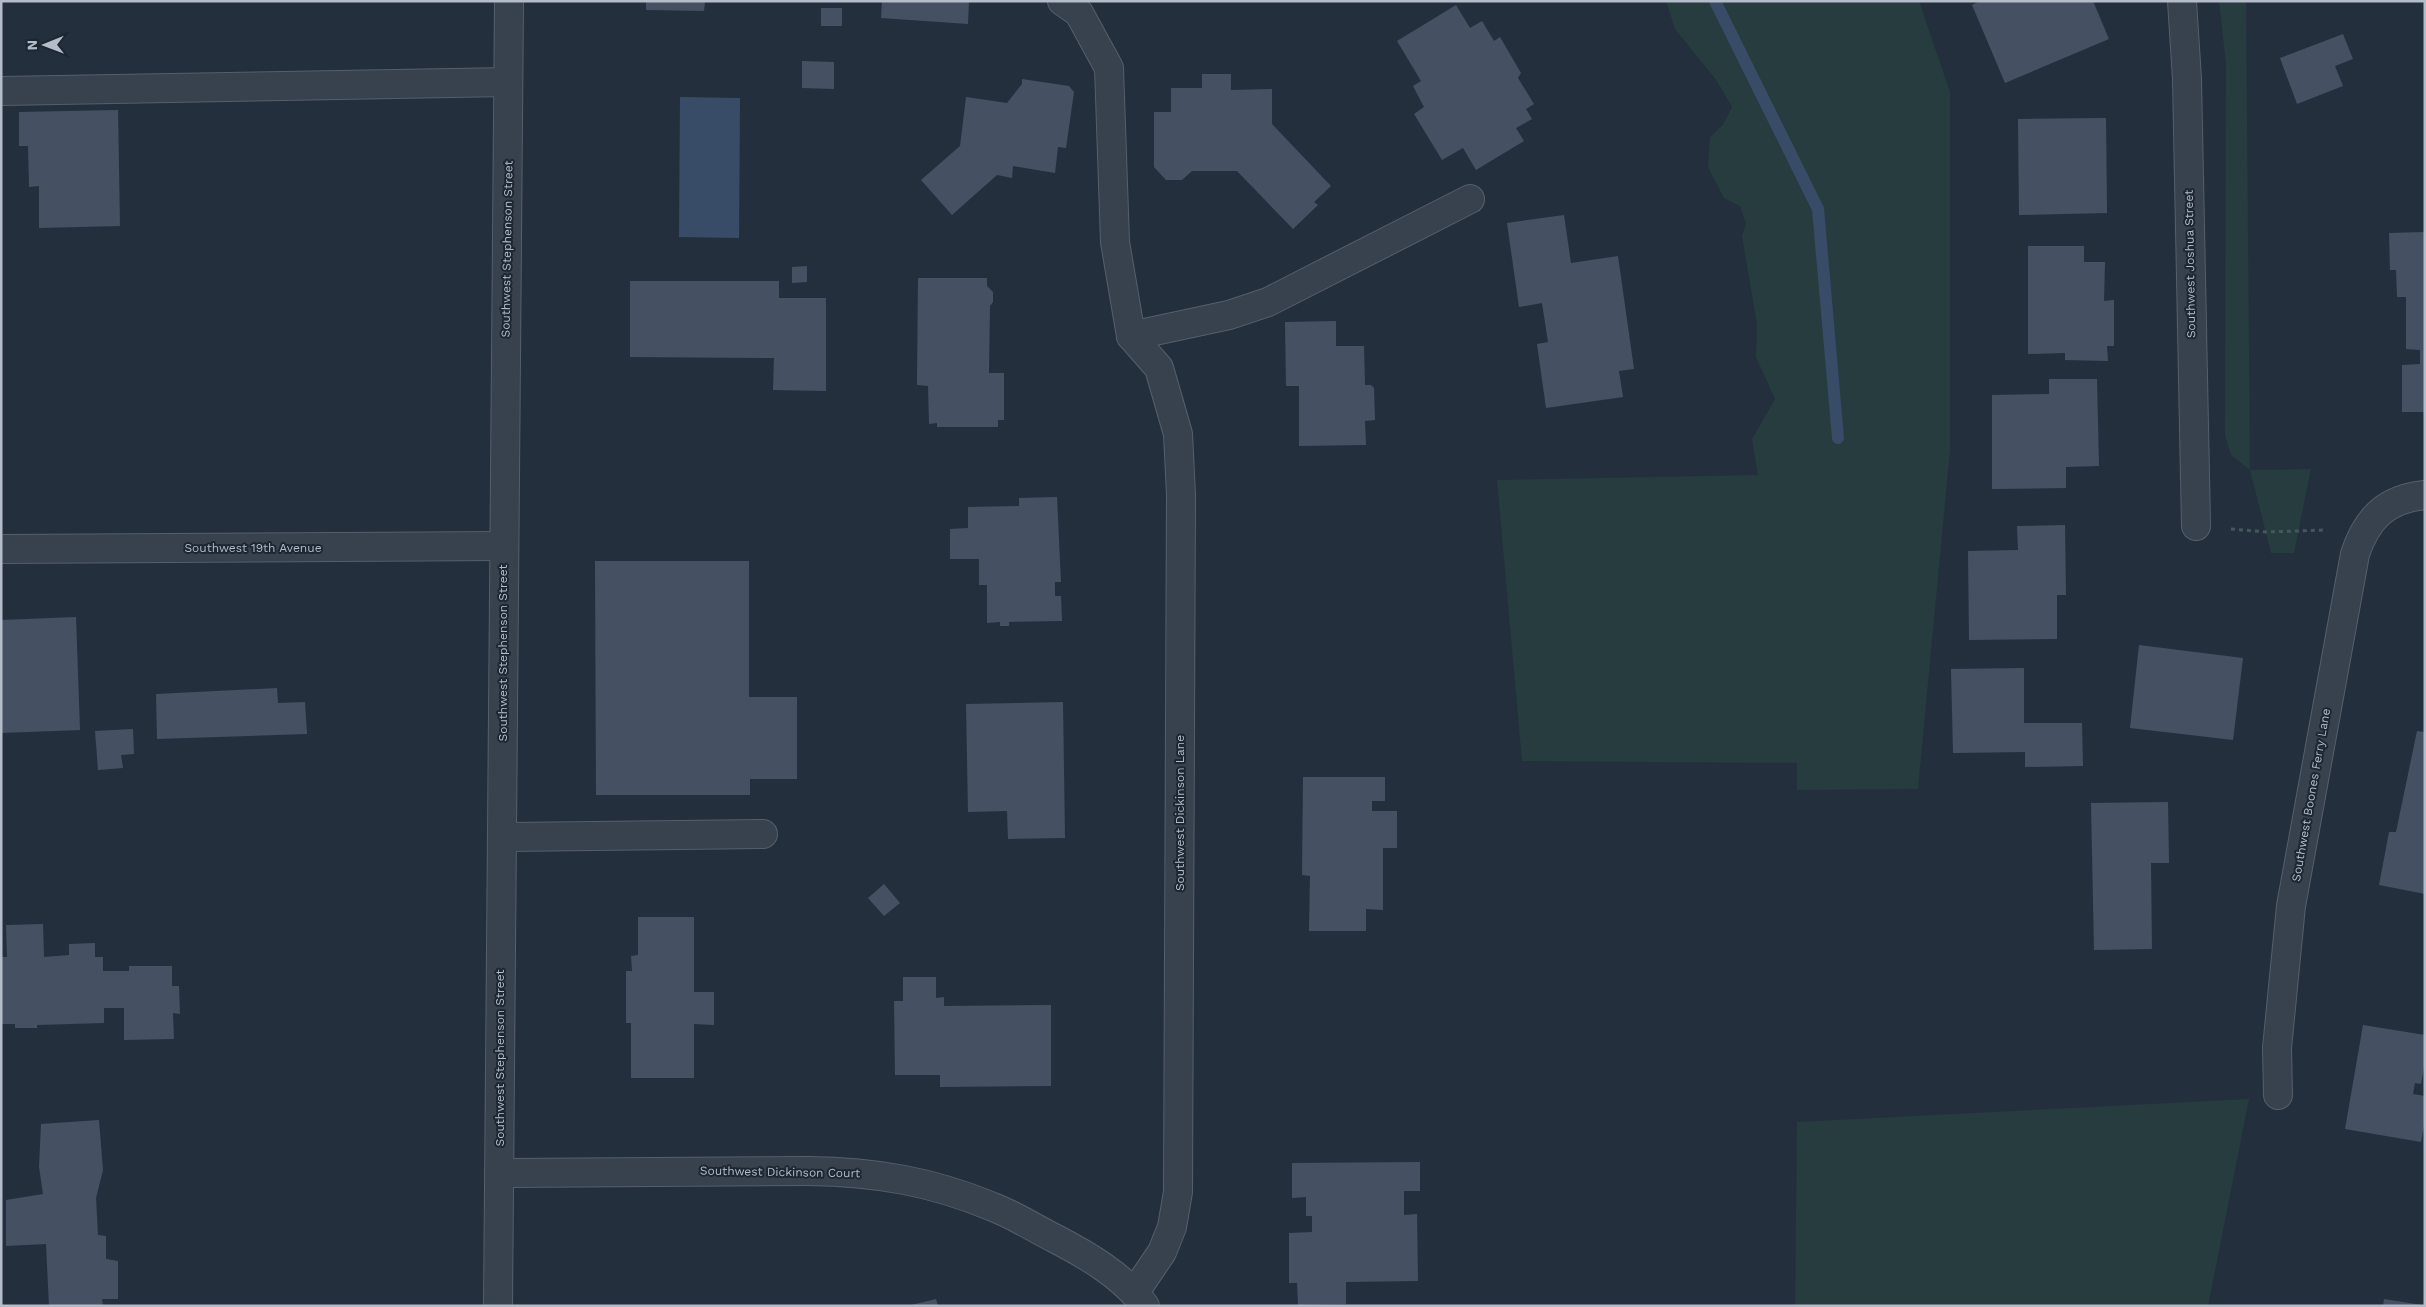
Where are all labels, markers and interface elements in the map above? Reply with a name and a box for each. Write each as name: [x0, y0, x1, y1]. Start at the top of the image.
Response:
north arrow: [20, 20, 70, 70]
text: N: [24, 40, 40, 51]
street label: Southwest Stephenson Street: [498, 160, 516, 338]
street label: Southwest Joshua Street: [2182, 190, 2198, 338]
street label: Southwest 19th Avenue: [184, 541, 322, 555]
street label: Southwest Stephenson Street: [496, 565, 510, 741]
street label: Southwest Boones Ferry Lane: [2289, 707, 2333, 883]
street label: Southwest Dickinson Lane: [1173, 735, 1187, 891]
street label: Southwest Stephenson Street: [493, 970, 507, 1146]
street label: Southwest Dickinson Court: [700, 1164, 860, 1180]

